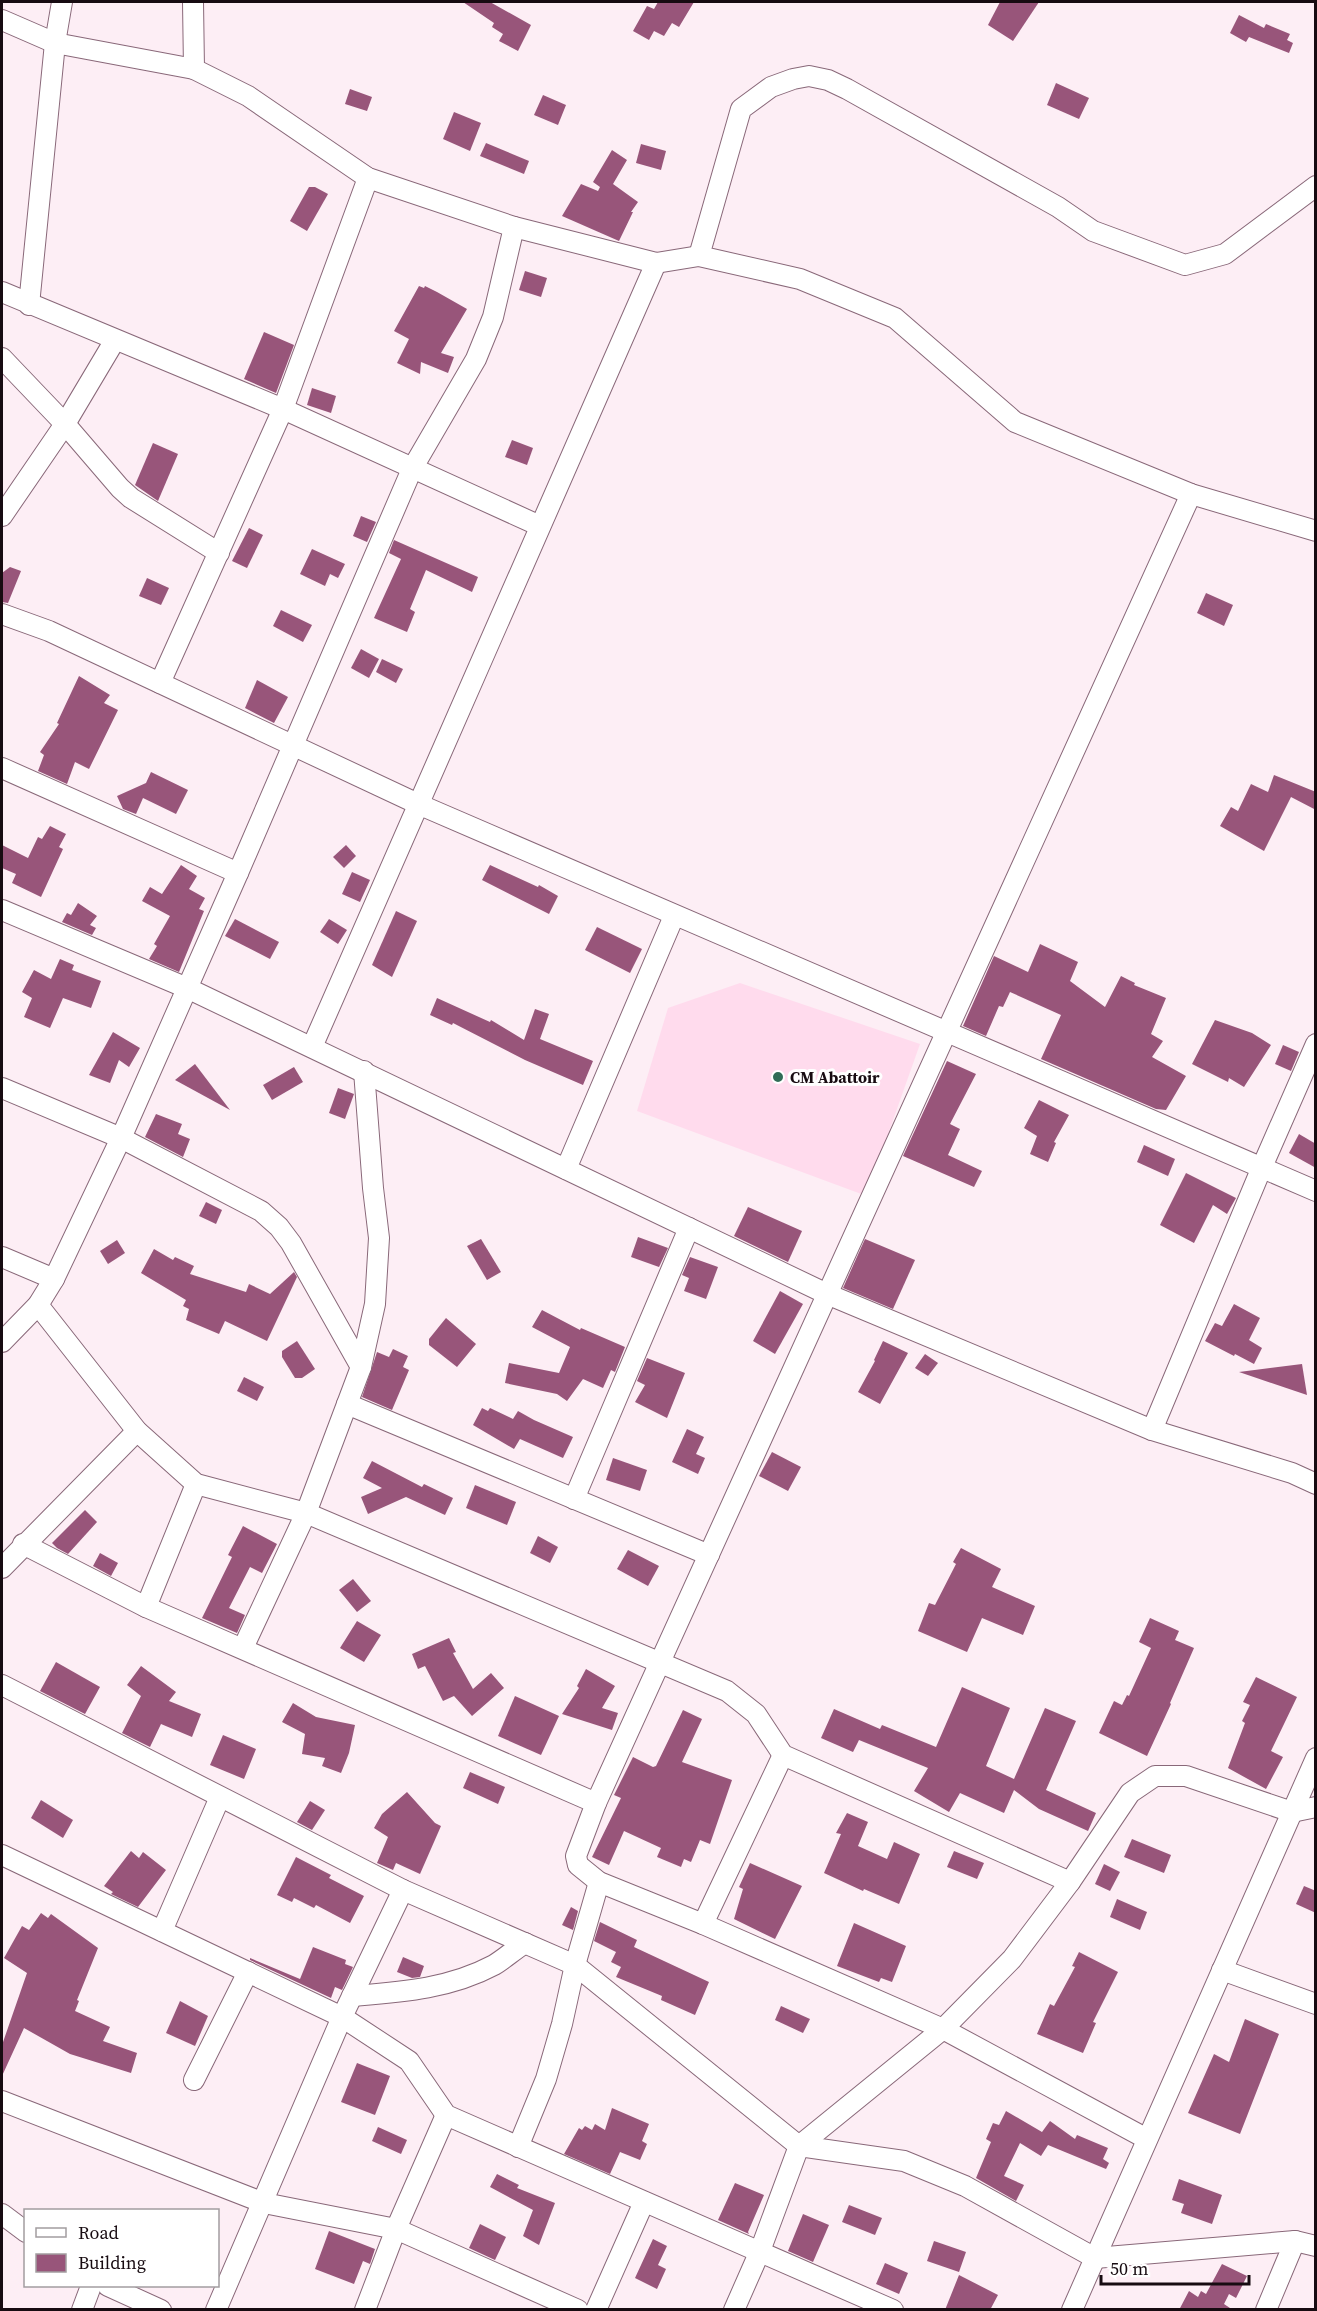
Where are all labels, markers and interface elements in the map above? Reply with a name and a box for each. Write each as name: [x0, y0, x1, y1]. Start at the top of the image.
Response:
place label: CM Abattoir: [790, 1066, 880, 1088]
marker: CM Abattoir: [771, 1070, 785, 1084]
legend: [24, 2209, 219, 2287]
text: Road: [78, 2220, 119, 2245]
scale bar: [1101, 2248, 1250, 2286]
text: Building: [78, 2250, 146, 2275]
text: 50 m: [1110, 2256, 1148, 2281]

